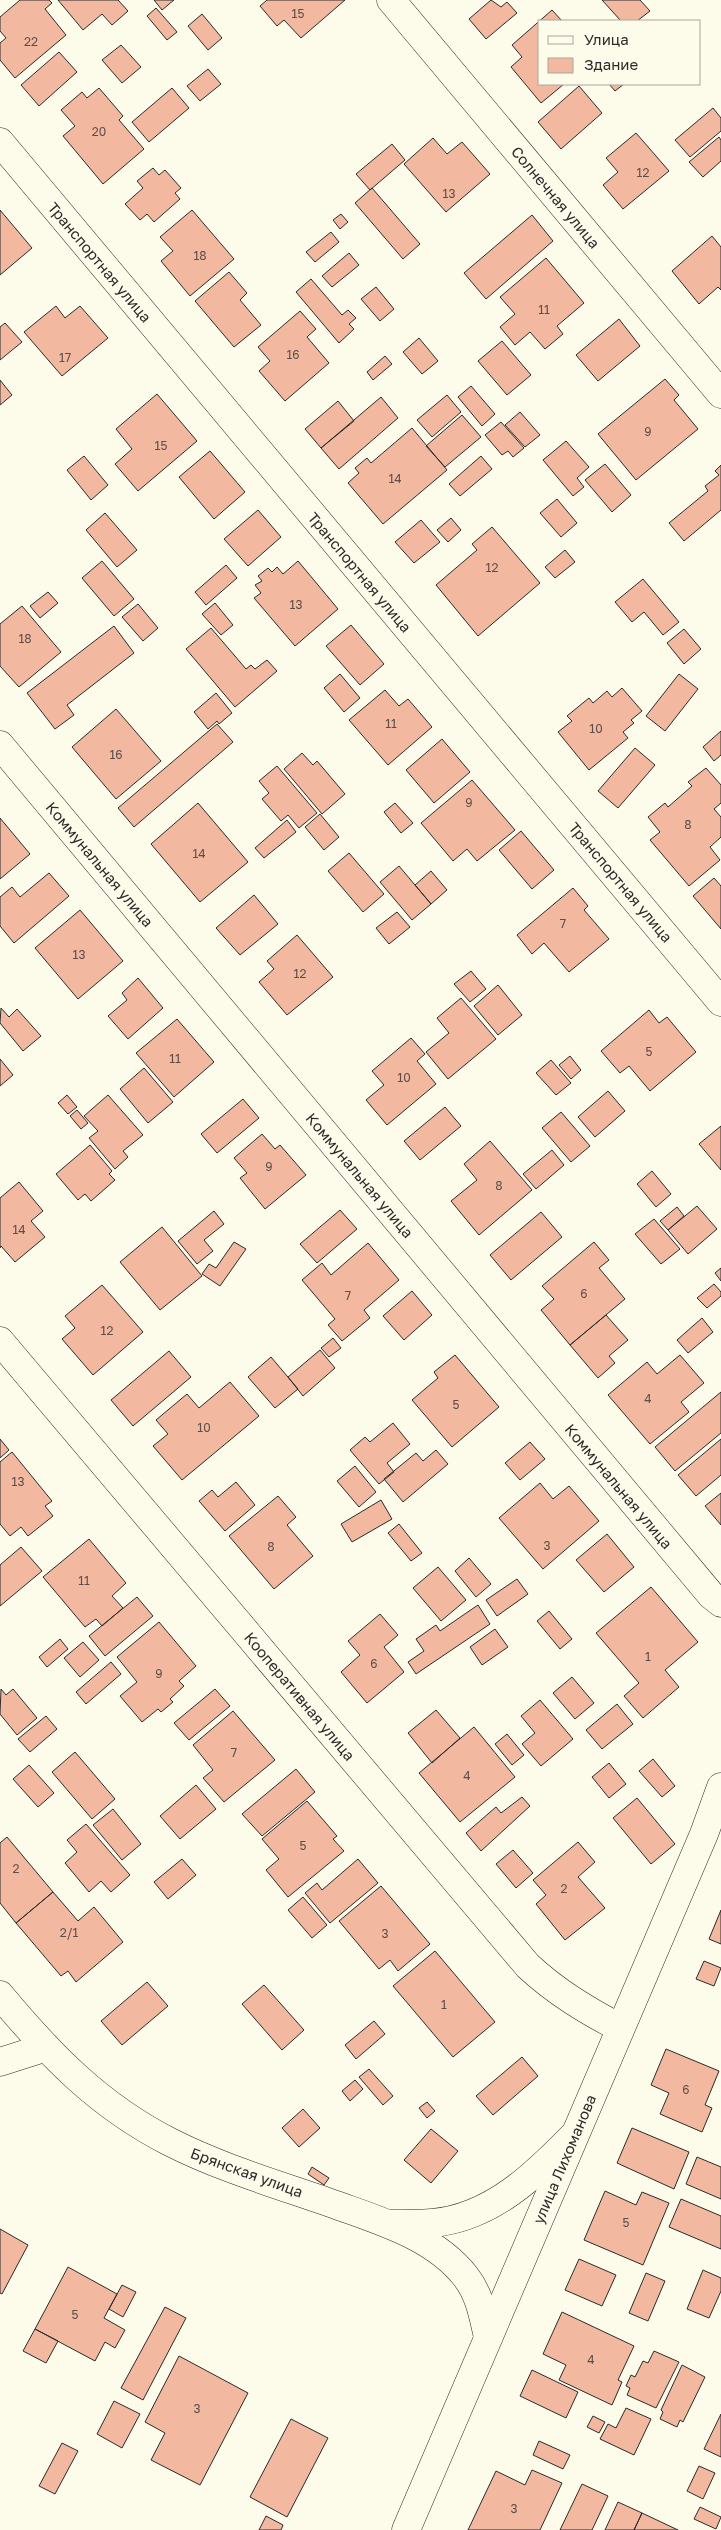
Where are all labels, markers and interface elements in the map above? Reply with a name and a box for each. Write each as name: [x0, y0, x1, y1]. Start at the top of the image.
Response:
house number: 15: [292, 6, 304, 21]
legend: [538, 20, 701, 85]
text: Улица: [584, 30, 629, 48]
house number: 22: [24, 34, 38, 49]
text: Здание: [584, 55, 638, 73]
house number: 20: [92, 124, 106, 139]
street label: Солнечная улица: [508, 142, 604, 252]
house number: 12: [637, 165, 649, 180]
house number: 13: [443, 186, 455, 201]
street label: Транспортная улица: [44, 198, 156, 326]
house number: 18: [193, 248, 207, 263]
house number: 11: [538, 302, 550, 317]
house number: 16: [286, 347, 300, 362]
house number: 17: [59, 350, 71, 365]
house number: 9: [644, 424, 652, 439]
house number: 15: [155, 438, 167, 453]
house number: 14: [388, 471, 402, 486]
street label: Транспортная улица: [304, 508, 416, 636]
house number: 12: [486, 560, 498, 575]
house number: 13: [290, 597, 302, 612]
house number: 18: [18, 631, 32, 646]
house number: 11: [385, 716, 397, 731]
house number: 10: [589, 721, 603, 736]
house number: 16: [109, 747, 123, 762]
house number: 9: [465, 795, 473, 810]
street label: Коммунальная улица: [43, 798, 157, 930]
house number: 8: [684, 817, 692, 832]
street label: Транспортная улица: [565, 818, 677, 946]
house number: 14: [192, 846, 206, 861]
house number: 7: [560, 916, 566, 931]
house number: 13: [73, 947, 85, 962]
house number: 12: [294, 966, 306, 981]
house number: 5: [646, 1044, 653, 1059]
house number: 11: [169, 1051, 181, 1066]
house number: 10: [397, 1070, 411, 1085]
street label: Коммунальная улица: [303, 1109, 417, 1241]
house number: 9: [265, 1159, 273, 1174]
house number: 8: [495, 1178, 503, 1193]
house number: 14: [12, 1222, 26, 1237]
house number: 6: [580, 1286, 588, 1301]
house number: 7: [345, 1288, 351, 1303]
house number: 12: [101, 1323, 113, 1338]
house number: 4: [644, 1391, 652, 1406]
house number: 5: [453, 1397, 460, 1412]
house number: 10: [197, 1420, 211, 1435]
street label: Коммунальная улица: [562, 1420, 676, 1552]
house number: 13: [12, 1474, 24, 1489]
house number: 3: [543, 1538, 551, 1553]
house number: 8: [267, 1539, 275, 1554]
house number: 11: [78, 1573, 90, 1588]
street label: Кооперативная улица: [241, 1628, 359, 1764]
house number: 1: [645, 1649, 651, 1664]
house number: 6: [370, 1656, 378, 1671]
house number: 9: [155, 1666, 163, 1681]
house number: 7: [231, 1745, 237, 1760]
house number: 4: [463, 1768, 471, 1783]
house number: 5: [300, 1838, 307, 1853]
house number: 2: [13, 1861, 20, 1876]
house number: 2: [561, 1881, 568, 1896]
house number: 2/1: [60, 1925, 78, 1940]
house number: 3: [381, 1926, 389, 1941]
house number: 1: [441, 1997, 447, 2012]
house number: 6: [682, 2082, 690, 2097]
street label: улица Лихоманова: [529, 2092, 599, 2226]
street label: Брянская улица: [188, 2143, 306, 2201]
house number: 5: [623, 2215, 630, 2230]
house number: 5: [72, 2307, 79, 2322]
house number: 4: [587, 2352, 595, 2367]
house number: 3: [193, 2401, 201, 2416]
house number: 3: [510, 2501, 518, 2516]

